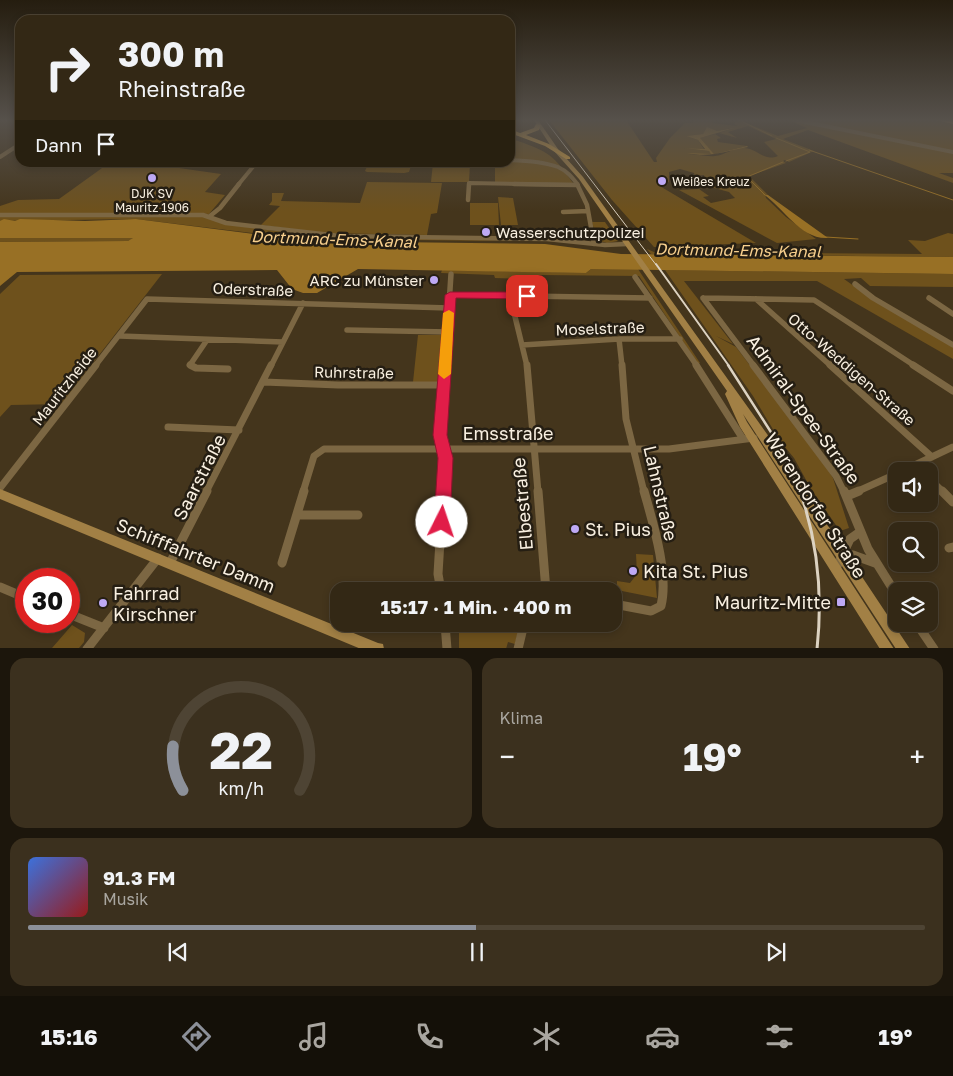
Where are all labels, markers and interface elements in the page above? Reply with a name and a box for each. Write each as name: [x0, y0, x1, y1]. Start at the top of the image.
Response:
text: 300 m: [118, 33, 224, 75]
icon: right: [35, 35, 100, 100]
text: Rheinstraße: [118, 75, 245, 102]
icon: arrive: [92, 130, 120, 158]
text: Dann: [35, 133, 82, 156]
marker: DJK SV Mauritz 1906: [146, 172, 158, 184]
place label: Weißes Kreuz: [672, 174, 750, 189]
marker: Weißes Kreuz: [656, 175, 668, 187]
place label: DJK SV Mauritz 1906: [115, 186, 189, 215]
place label: Wasserschutzpolizei: [496, 223, 645, 241]
water label: Dortmund-Ems-Kanal: [251, 226, 418, 252]
marker: Wasserschutzpolizei: [480, 226, 492, 238]
water label: Dortmund-Ems-Kanal: [655, 239, 822, 261]
place label: ARC zu Münster: [310, 271, 424, 289]
marker: ARC zu Münster: [428, 274, 440, 286]
pin: [506, 275, 548, 317]
street label: Oderstraße: [213, 279, 294, 299]
icon: arrive: [513, 282, 541, 310]
street label: Otto-Weddigen-Straße: [785, 309, 919, 429]
street label: Moselstraße: [555, 317, 645, 339]
street label: Admiral-Spee-Straße: [742, 330, 866, 488]
street label: Mauritzheide: [28, 343, 100, 429]
street label: Ruhrstraße: [314, 362, 394, 382]
street label: Emsstraße: [462, 422, 554, 444]
street label: Warendorfer Straße: [761, 428, 871, 582]
street label: Saarstraße: [168, 430, 230, 524]
street label: Lahnstraße: [639, 443, 683, 543]
street label: Elbestraße: [507, 457, 537, 551]
map controls: [888, 462, 938, 632]
button: sound: [888, 462, 938, 512]
position arrow: [415, 495, 467, 547]
street label: Schifffahrter Damm: [113, 513, 279, 597]
place label: St. Pius: [585, 518, 651, 540]
button: search: [888, 522, 938, 572]
marker: St. Pius: [569, 523, 581, 535]
place label: Kita St. Pius: [643, 560, 748, 582]
marker: Kita St. Pius: [627, 565, 639, 577]
speed limit sign: 30: [15, 568, 80, 633]
place label: Fahrrad Kirschner: [113, 582, 196, 625]
button: layers: [888, 582, 938, 632]
place label: Mauritz-Mitte: [714, 591, 831, 613]
text: 15:17 · 1 Min. · 400 m: [381, 595, 571, 618]
marker: Mauritz-Mitte: [835, 596, 847, 608]
marker: Fahrrad Kirschner: [97, 597, 109, 609]
text: Klima: [500, 708, 543, 728]
text: 22: [209, 718, 272, 780]
text: 19°: [683, 734, 742, 779]
text: −: [500, 740, 515, 773]
text: +: [910, 740, 925, 773]
text: km/h: [218, 777, 263, 799]
text: 91.3 FM: [103, 866, 176, 889]
text: Musik: [103, 889, 148, 909]
icon: previous: [164, 938, 192, 966]
icon: pause: [463, 938, 491, 966]
icon: next: [762, 938, 790, 966]
icon: directions: [179, 1019, 214, 1054]
icon: music: [296, 1019, 331, 1054]
icon: phone: [412, 1019, 447, 1054]
icon: climate: [529, 1019, 564, 1054]
icon: car: [645, 1019, 680, 1054]
icon: filters: [762, 1019, 797, 1054]
text: 15:16: [41, 1023, 98, 1050]
text: 19°: [878, 1023, 912, 1050]

